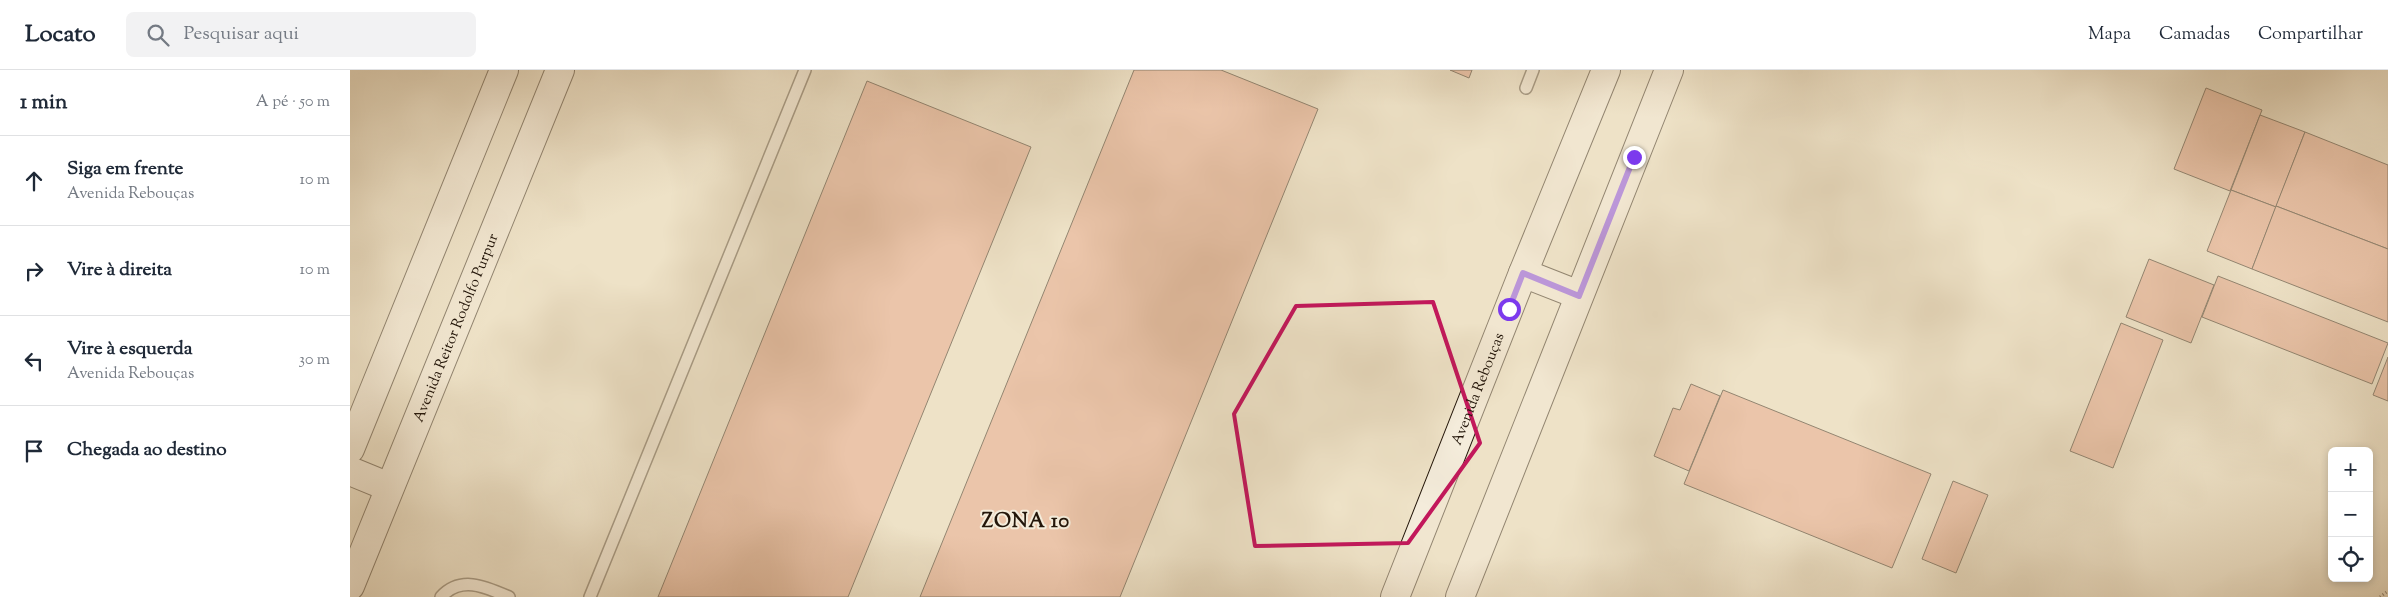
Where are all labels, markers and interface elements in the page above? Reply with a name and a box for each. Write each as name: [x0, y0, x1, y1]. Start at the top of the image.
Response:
search box: [126, 12, 476, 57]
text: Locato: [25, 18, 96, 52]
icon: search: [144, 21, 172, 49]
text: Pesquisar aqui: [184, 21, 299, 48]
text: Mapa: [2088, 22, 2131, 48]
text: Camadas: [2159, 22, 2230, 48]
text: Compartilhar: [2258, 22, 2363, 48]
text: 1 min: [20, 88, 67, 118]
text: A pé · 50 m: [256, 91, 330, 114]
route end: [1623, 146, 1646, 169]
text: Siga em frente: [67, 156, 183, 183]
icon: ahead: [20, 167, 48, 195]
text: 10 m: [300, 169, 330, 192]
text: Avenida Rebouças: [67, 183, 194, 206]
street label: Avenida Reitor Rodolfo Purpur: [409, 230, 504, 426]
icon: right: [20, 257, 48, 285]
text: Vire à direita: [67, 257, 172, 284]
text: 10 m: [300, 259, 330, 282]
route start: [1498, 298, 1521, 321]
street label: Avenida Rebouças: [1447, 330, 1510, 449]
text: Vire à esquerda: [67, 336, 193, 363]
icon: left: [20, 347, 48, 375]
text: 30 m: [299, 349, 330, 372]
text: Avenida Rebouças: [67, 363, 194, 386]
icon: arrive: [20, 437, 48, 465]
text: Chegada ao destino: [67, 437, 227, 464]
map controls: [2328, 447, 2373, 582]
button: +: [2328, 447, 2373, 492]
button: −: [2328, 492, 2373, 537]
district label: ZONA 10: [982, 508, 1070, 537]
button: locate: [2328, 537, 2373, 582]

